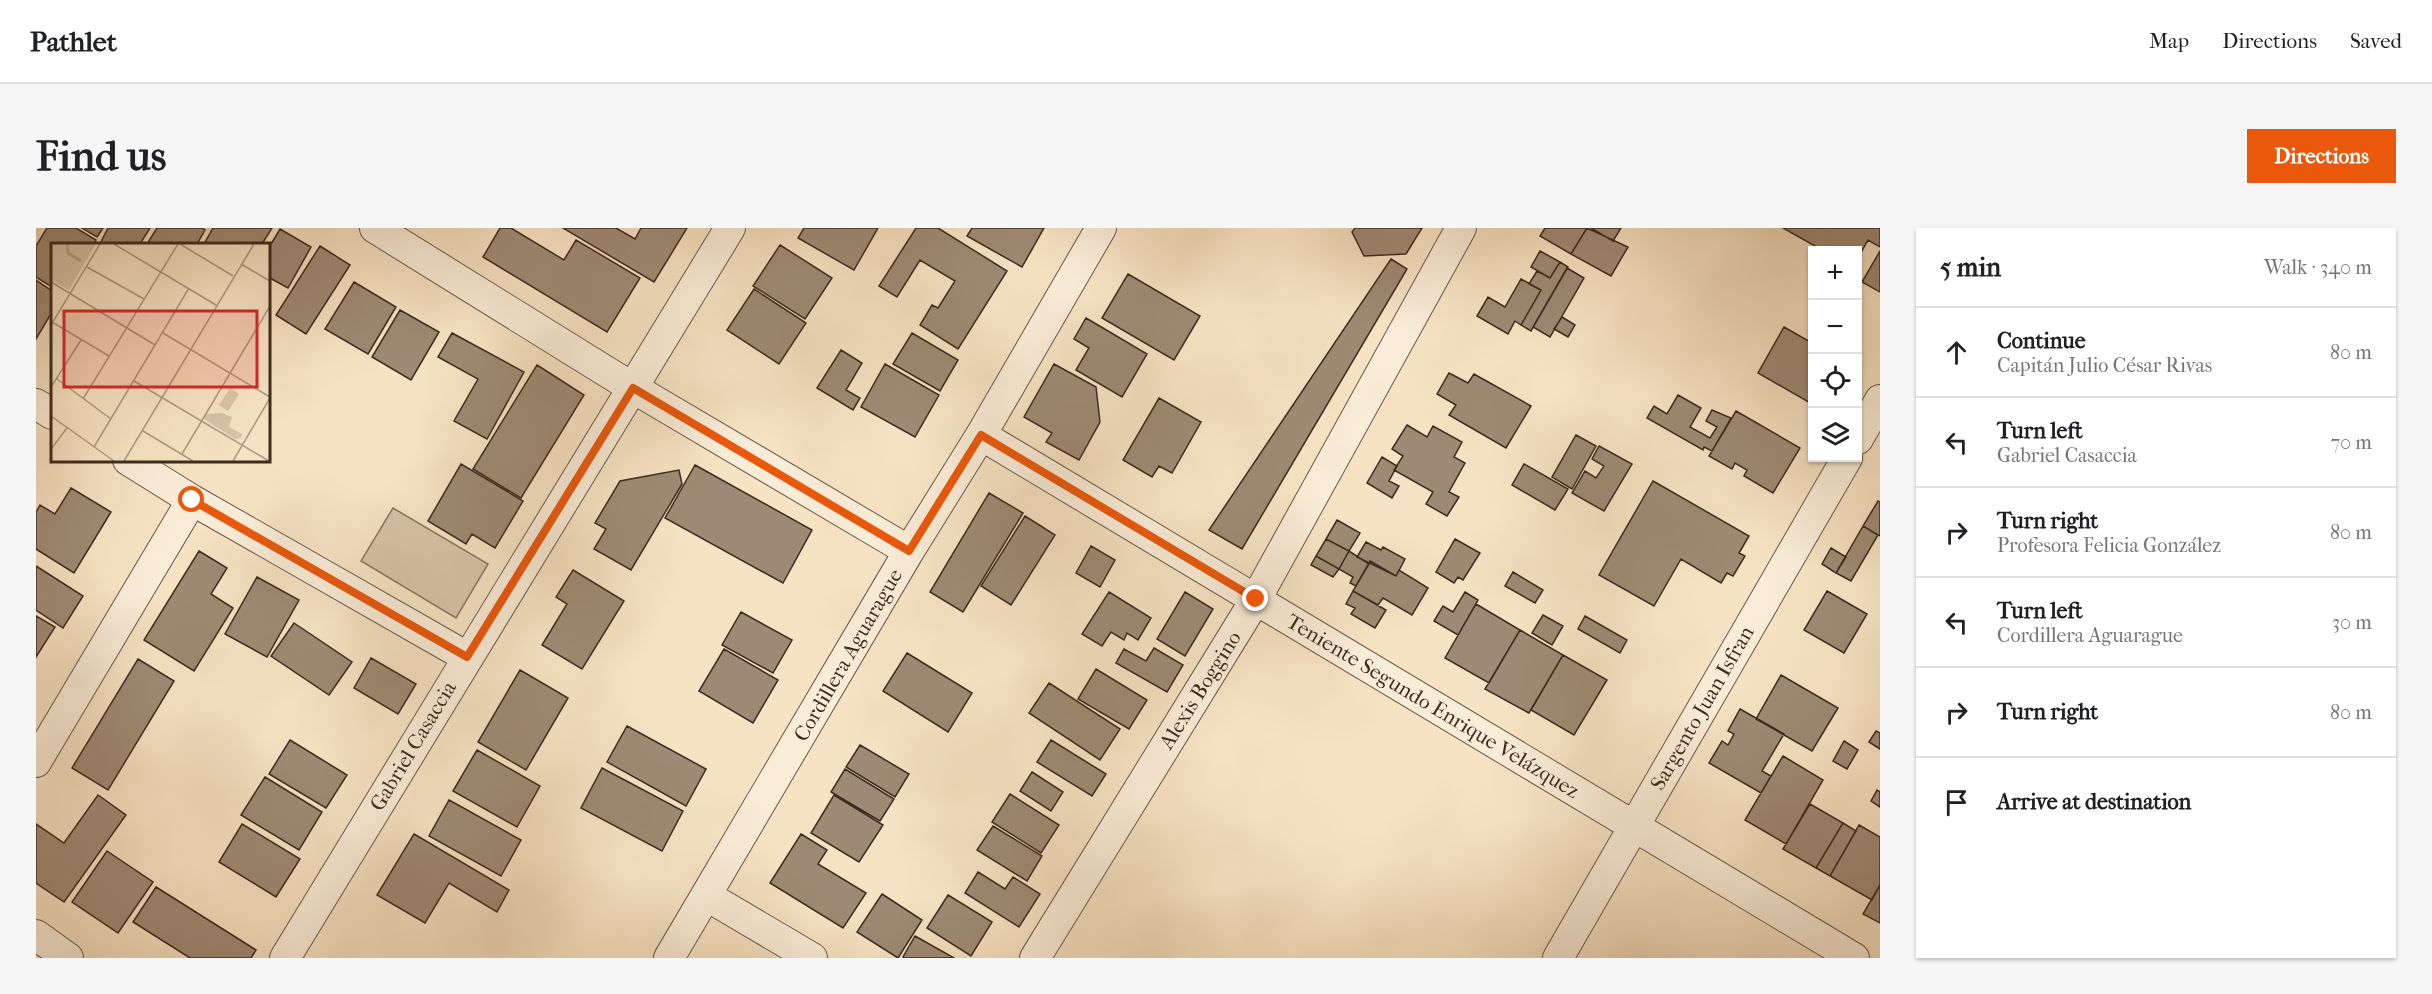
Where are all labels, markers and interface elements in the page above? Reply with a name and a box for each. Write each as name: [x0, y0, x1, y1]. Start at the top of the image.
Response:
text: Pathlet: [30, 25, 117, 58]
text: Map: [2149, 29, 2189, 53]
text: Directions: [2222, 29, 2317, 53]
text: Saved: [2350, 29, 2402, 53]
button: Directions: [2247, 129, 2396, 183]
text: Find us: [36, 132, 166, 181]
inset map: [51, 243, 270, 462]
map controls: [1808, 246, 1862, 462]
button: +: [1808, 246, 1862, 300]
text: 5 min: [1940, 252, 2001, 283]
text: Walk · 340 m: [2264, 256, 2372, 279]
button: −: [1808, 300, 1862, 354]
text: Continue: [1997, 328, 2086, 354]
icon: ahead: [1940, 336, 1973, 369]
text: 80 m: [2330, 341, 2372, 364]
button: locate: [1808, 354, 1862, 408]
text: Capitán Julio César Rivas: [1997, 354, 2212, 377]
button: layers: [1808, 408, 1862, 462]
text: Turn left: [1997, 418, 2083, 444]
icon: left: [1940, 426, 1973, 459]
text: 70 m: [2330, 431, 2372, 454]
text: Gabriel Casaccia: [1997, 444, 2137, 467]
route start: [178, 486, 204, 512]
text: Turn right: [1997, 508, 2098, 534]
icon: right: [1940, 516, 1973, 549]
text: 80 m: [2330, 521, 2372, 544]
text: Profesora Felicia González: [1997, 534, 2221, 557]
street label: Cordillera Aguarague: [789, 565, 907, 745]
route end: [1242, 585, 1268, 611]
text: Turn left: [1997, 598, 2083, 624]
icon: left: [1940, 606, 1973, 639]
street label: Teniente Segundo Enrique Velázquez: [1283, 609, 1583, 803]
text: 30 m: [2332, 611, 2372, 634]
street label: Sargento Juan Isfran: [1645, 622, 1759, 794]
text: Cordillera Aguarague: [1997, 624, 2183, 647]
street label: Alexis Boggino: [1154, 627, 1246, 754]
street label: Gabriel Casaccia: [365, 677, 461, 815]
icon: right: [1940, 696, 1973, 729]
text: Turn right: [1997, 699, 2098, 725]
text: 80 m: [2330, 701, 2372, 724]
icon: arrive: [1940, 786, 1973, 819]
text: Arrive at destination: [1997, 789, 2191, 815]

